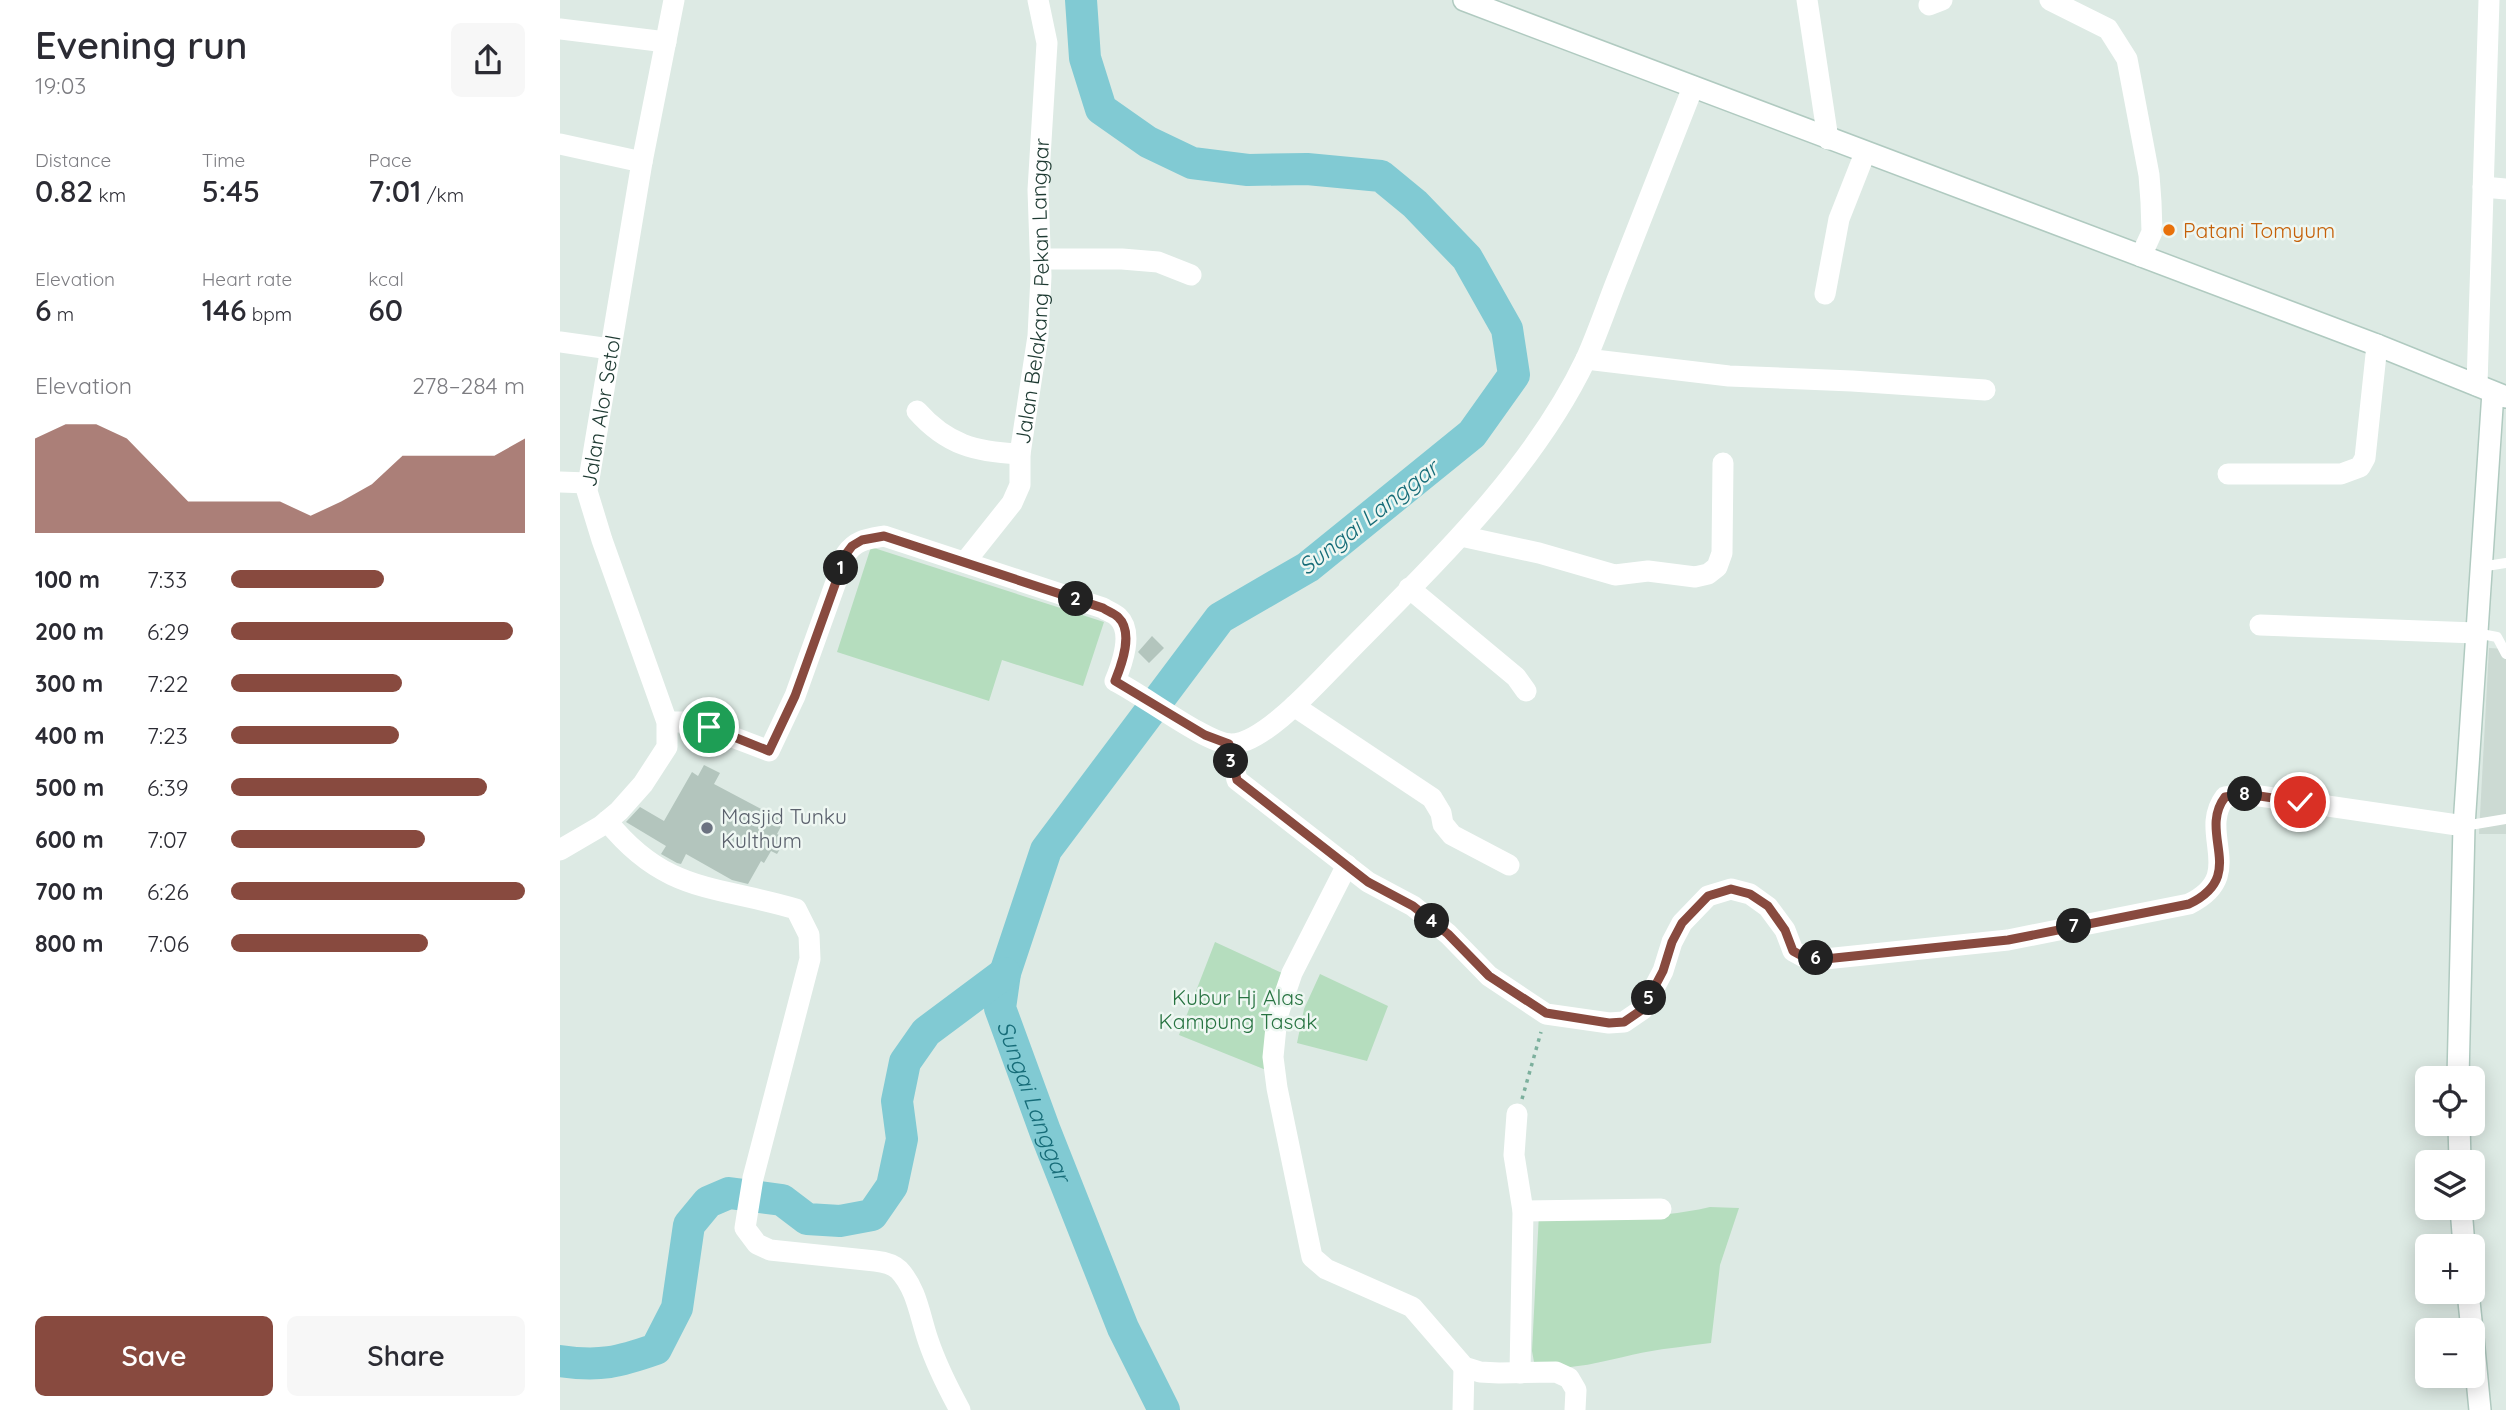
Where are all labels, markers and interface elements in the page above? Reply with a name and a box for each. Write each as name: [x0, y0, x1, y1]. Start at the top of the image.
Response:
text: Evening run: [35, 21, 248, 69]
button: share: [451, 23, 525, 97]
text: 19:03: [35, 71, 86, 100]
street label: Jalan Belakang Pekan Langgar: [1009, 137, 1054, 446]
text: Distance: [35, 148, 111, 172]
text: Time: [202, 148, 245, 172]
text: Pace: [368, 148, 412, 172]
text: 0.82: [35, 172, 93, 210]
text: 5:45: [202, 172, 260, 210]
text: 7:01: [368, 172, 422, 210]
text: km: [93, 183, 126, 207]
text: /km: [422, 183, 464, 207]
place label: Patani Tomyum: [2183, 217, 2335, 243]
marker: Patani Tomyum: [2161, 222, 2177, 238]
text: Elevation: [35, 267, 115, 291]
text: Heart rate: [202, 267, 292, 291]
text: kcal: [368, 267, 404, 291]
text: 6: [35, 291, 51, 329]
text: 146: [202, 291, 246, 329]
text: 60: [368, 291, 403, 329]
text: m: [51, 302, 74, 326]
text: bpm: [246, 302, 292, 326]
street label: Jalan Alor Setol: [575, 333, 626, 488]
text: Elevation: [35, 371, 132, 400]
text: 278–284 m: [412, 371, 525, 400]
water label: Sungai Langgar: [1292, 451, 1446, 581]
pin: 1: [824, 550, 858, 586]
text: 1: [837, 555, 844, 579]
text: 100 m: [35, 565, 100, 594]
text: 7:33: [147, 565, 187, 594]
pin: 2: [1058, 582, 1094, 616]
text: 2: [1070, 586, 1081, 610]
text: 200 m: [35, 617, 104, 646]
text: 6:29: [147, 617, 189, 646]
text: 300 m: [35, 669, 103, 698]
text: 7:22: [147, 669, 189, 698]
pin: [679, 697, 739, 757]
icon: arrive: [690, 708, 728, 746]
text: 400 m: [35, 721, 104, 750]
text: 7:23: [147, 721, 188, 750]
pin: 3: [1214, 744, 1248, 778]
text: 3: [1225, 748, 1236, 772]
pin: [2270, 772, 2330, 832]
text: 500 m: [35, 773, 104, 802]
text: 6:39: [147, 773, 189, 802]
pin: 8: [2228, 776, 2262, 812]
text: 8: [2239, 781, 2250, 805]
icon: check: [2281, 783, 2319, 821]
place label: Masjid Tunku Kulthum: [721, 803, 847, 853]
marker: Masjid Tunku Kulthum: [699, 820, 715, 836]
text: 600 m: [35, 825, 104, 854]
text: 7:07: [147, 825, 187, 854]
text: 700 m: [35, 877, 104, 906]
text: 6:26: [147, 877, 189, 906]
pin: 4: [1414, 904, 1450, 939]
text: 4: [1426, 908, 1437, 932]
pin: 7: [2056, 908, 2092, 944]
text: 7: [2068, 913, 2079, 937]
text: 800 m: [35, 929, 104, 958]
text: 7:06: [147, 929, 189, 958]
pin: 6: [1798, 940, 1834, 976]
text: 6: [1810, 945, 1821, 969]
pin: 5: [1632, 981, 1666, 1016]
park label: Kubur Hj Alas Kampung Tasak: [1159, 984, 1318, 1034]
text: 5: [1643, 985, 1654, 1009]
water label: Sungai Langgar: [991, 1016, 1079, 1189]
map controls: [2415, 1066, 2485, 1388]
button: locate: [2415, 1066, 2485, 1136]
button: layers: [2415, 1150, 2485, 1220]
button: +: [2415, 1234, 2485, 1304]
button: Save: [35, 1316, 273, 1396]
button: Share: [287, 1316, 525, 1396]
button: −: [2415, 1318, 2485, 1388]

